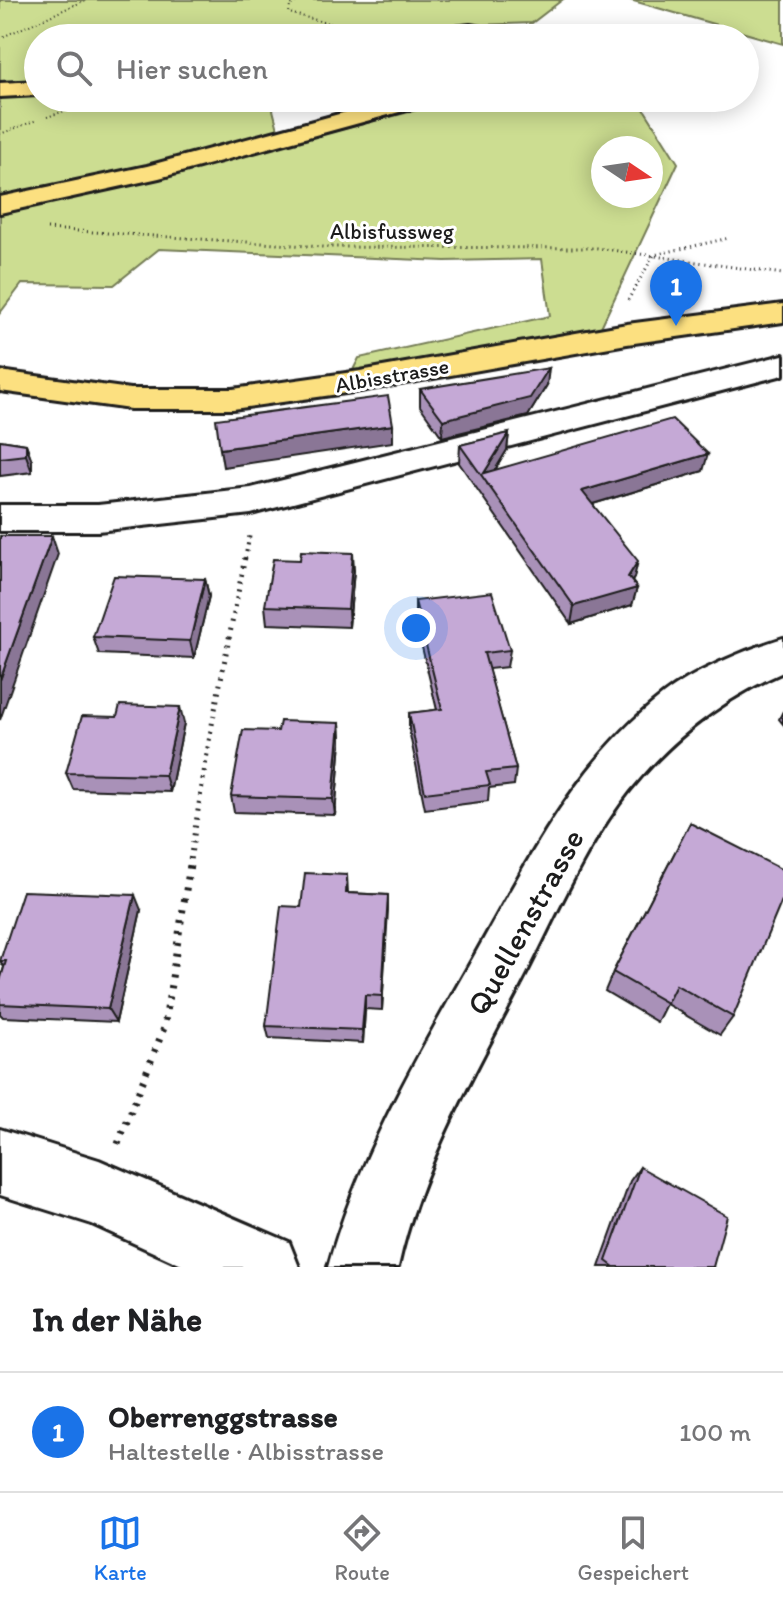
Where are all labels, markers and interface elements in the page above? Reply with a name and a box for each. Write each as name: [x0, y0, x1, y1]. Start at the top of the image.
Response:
search box: [24, 24, 759, 112]
icon: search: [52, 46, 96, 90]
text: Hier suchen: [116, 50, 268, 87]
north arrow: [591, 136, 663, 208]
street label: Albisfussweg: [330, 218, 455, 245]
pin: 1: [650, 260, 702, 326]
street label: Albisstrasse: [333, 352, 451, 399]
your location: [396, 608, 436, 648]
street label: Quellenstrasse: [458, 822, 592, 1022]
text: In der Nähe: [32, 1299, 202, 1340]
text: Oberrenggstrasse: [108, 1398, 338, 1435]
text: 1: [52, 1416, 64, 1448]
text: 100 m: [679, 1416, 751, 1448]
text: Haltestelle · Albisstrasse: [108, 1435, 384, 1467]
tab: Karte: [94, 1511, 147, 1586]
tab: Route: [335, 1511, 390, 1586]
tab: Gespeichert: [578, 1511, 689, 1586]

